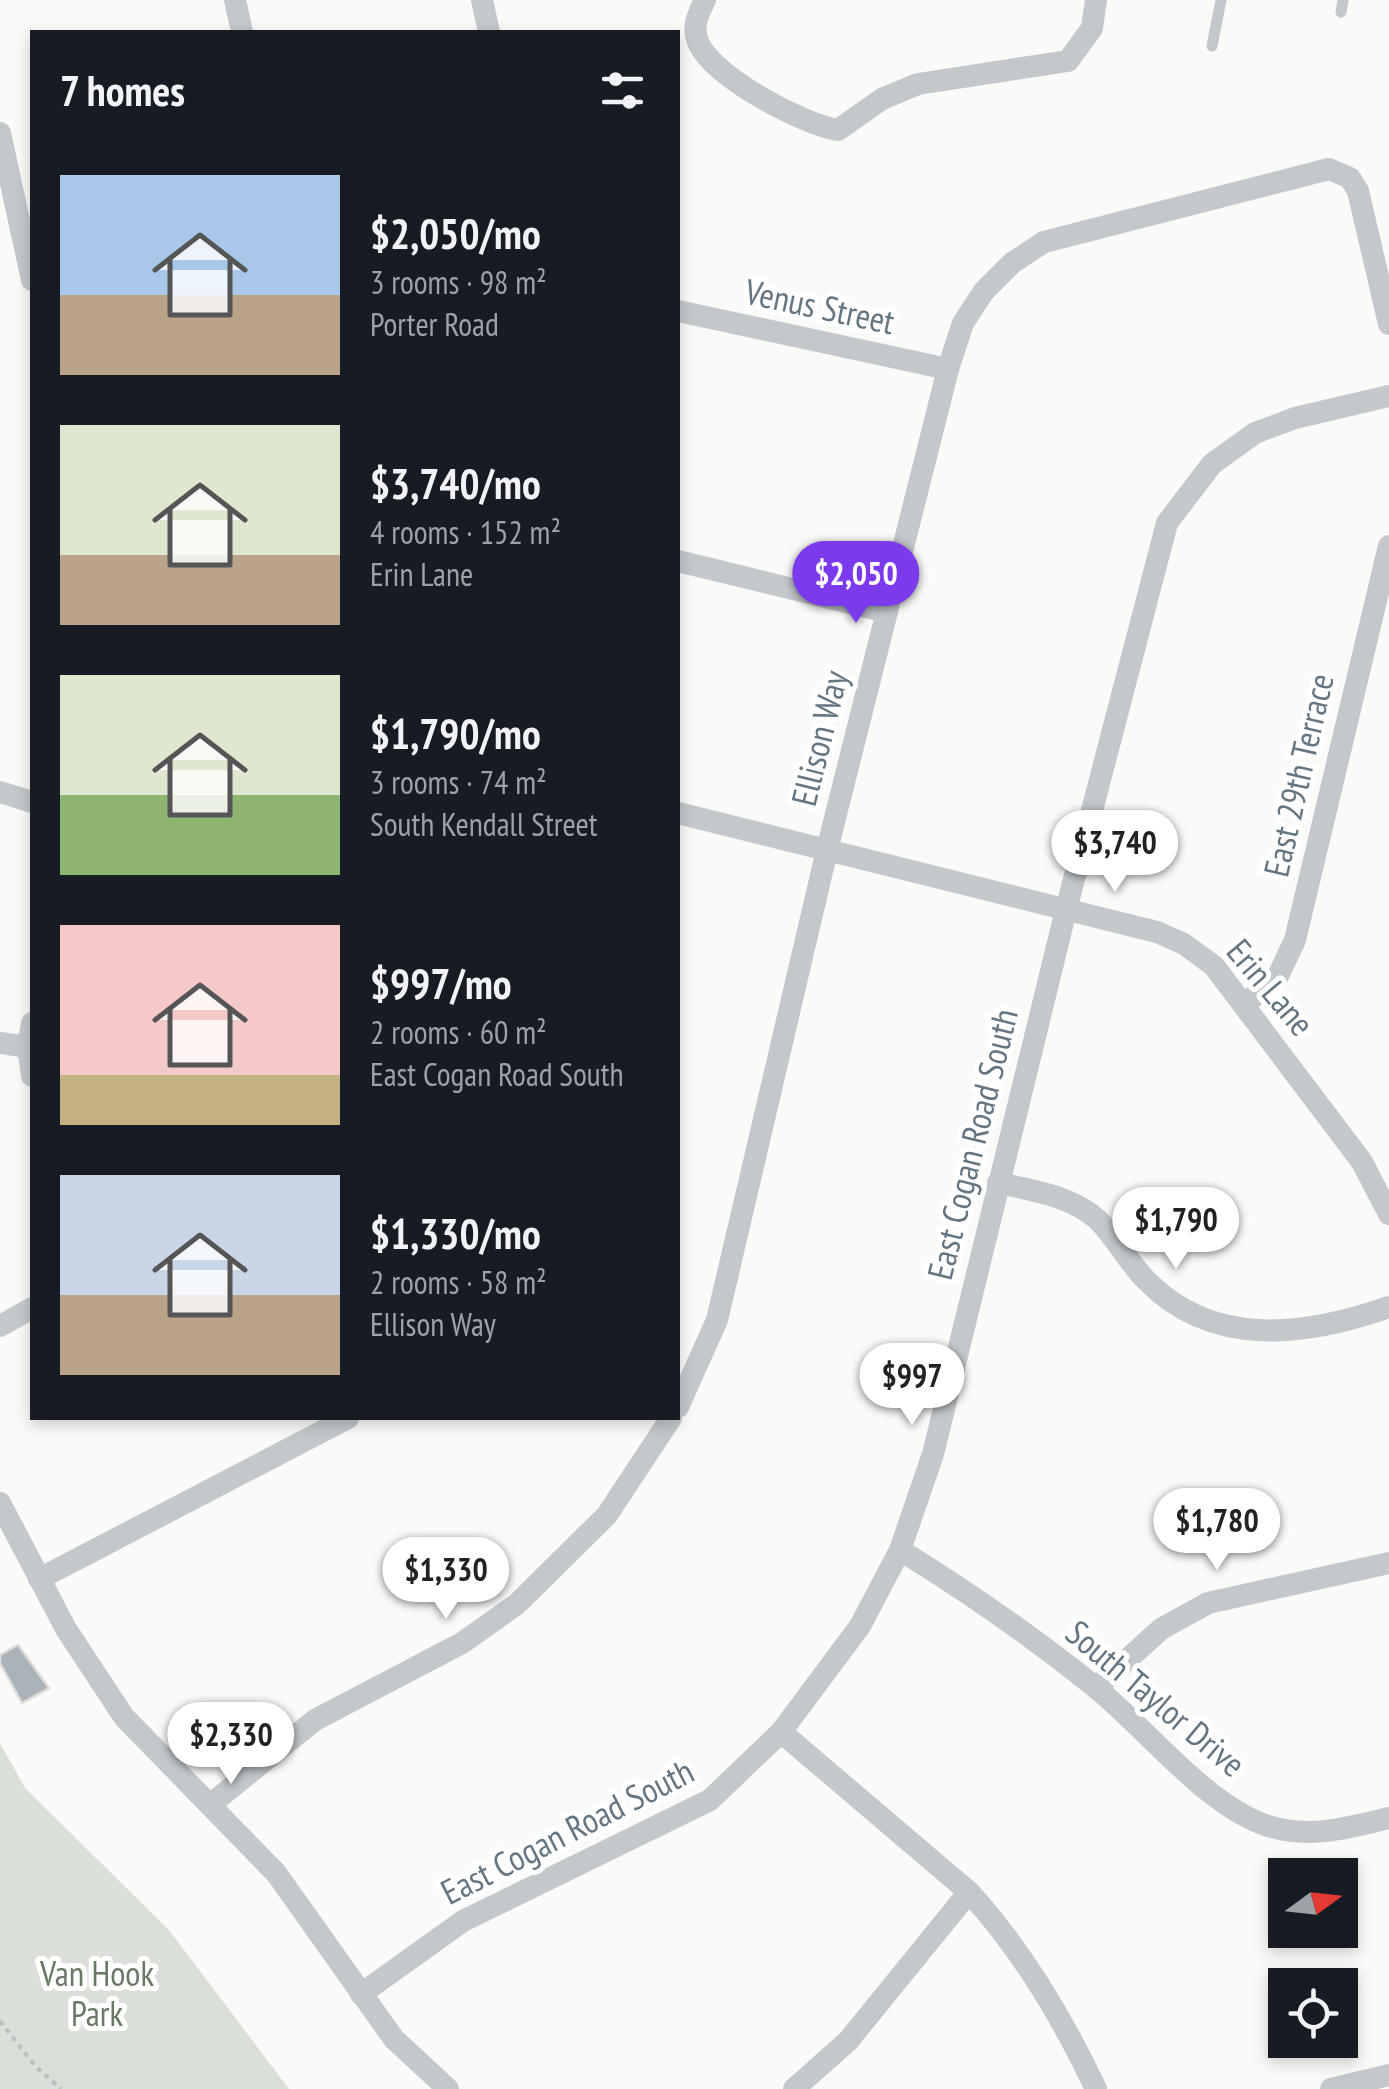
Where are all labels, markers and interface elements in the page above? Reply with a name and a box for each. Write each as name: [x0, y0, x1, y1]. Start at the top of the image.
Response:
text: 7 homes: [60, 63, 185, 118]
icon: filters: [595, 63, 650, 118]
text: $2,050/mo: [370, 206, 541, 261]
icon: home: [140, 215, 260, 335]
text: 3 rooms · 98 m²: [370, 261, 547, 303]
street label: Venus Street: [740, 268, 899, 344]
text: Porter Road: [370, 303, 499, 345]
text: $3,740/mo: [370, 456, 541, 511]
icon: home: [140, 465, 260, 585]
text: 4 rooms · 152 m²: [370, 511, 561, 553]
pin: $2,050: [775, 541, 937, 626]
text: $2,050: [814, 552, 898, 594]
text: Erin Lane: [370, 553, 473, 595]
street label: Ellison Way: [780, 665, 858, 810]
street label: East 29th Terrace: [1252, 669, 1344, 881]
text: $1,790/mo: [370, 706, 541, 761]
icon: home: [140, 715, 260, 835]
text: 3 rooms · 74 m²: [370, 761, 547, 803]
text: South Kendall Street: [370, 803, 597, 845]
pin: $3,740: [1034, 810, 1196, 895]
text: $3,740: [1073, 821, 1157, 863]
street label: Erin Lane: [1217, 929, 1325, 1045]
text: $997/mo: [370, 956, 512, 1011]
icon: home: [140, 965, 260, 1085]
street label: East Cogan Road South: [916, 1004, 1028, 1284]
text: 2 rooms · 60 m²: [370, 1011, 547, 1053]
text: East Cogan Road South: [370, 1053, 624, 1095]
pin: $1,790: [1095, 1187, 1257, 1272]
text: $1,790: [1134, 1198, 1218, 1240]
text: $1,330/mo: [370, 1206, 541, 1261]
icon: home: [140, 1215, 260, 1335]
text: 2 rooms · 58 m²: [370, 1261, 547, 1303]
text: Ellison Way: [370, 1303, 496, 1345]
pin: $997: [853, 1343, 971, 1428]
text: $997: [881, 1354, 943, 1396]
pin: $1,780: [1136, 1488, 1298, 1573]
text: $1,780: [1175, 1499, 1259, 1541]
pin: $1,330: [365, 1537, 527, 1622]
text: $1,330: [404, 1548, 488, 1590]
street label: South Taylor Drive: [1057, 1609, 1255, 1787]
pin: $2,330: [150, 1702, 312, 1787]
text: $2,330: [189, 1713, 273, 1755]
street label: East Cogan Road South: [433, 1748, 701, 1914]
north arrow: [1268, 1858, 1358, 1948]
map controls: [1268, 1858, 1358, 2058]
park label: Van Hook Park: [39, 1950, 154, 2036]
button: locate: [1268, 1968, 1358, 2058]

